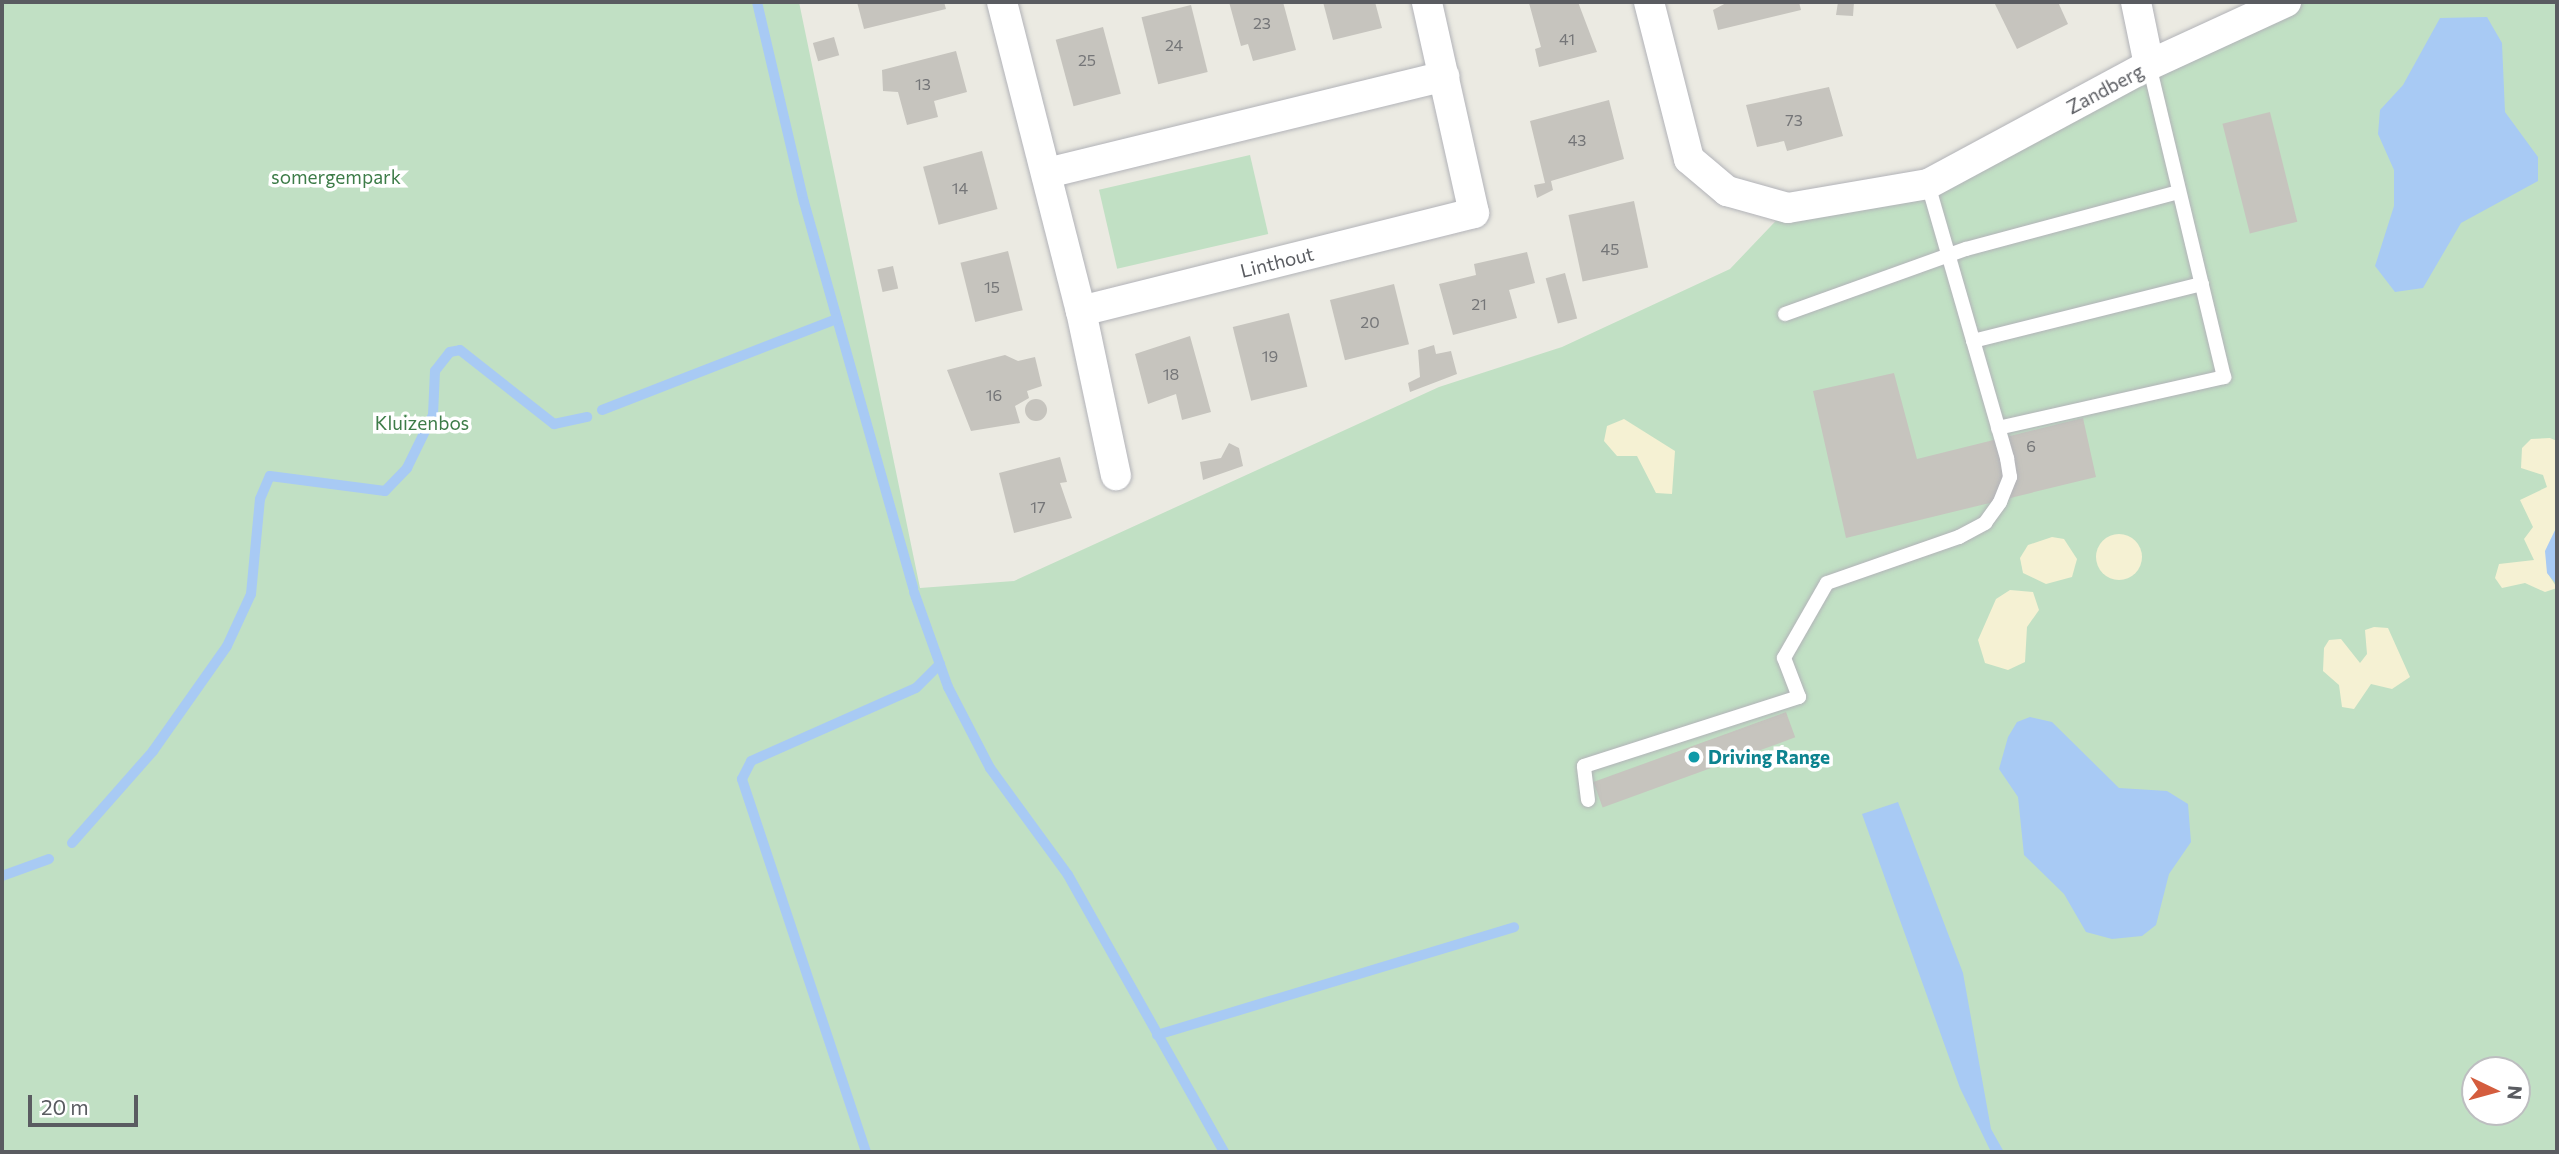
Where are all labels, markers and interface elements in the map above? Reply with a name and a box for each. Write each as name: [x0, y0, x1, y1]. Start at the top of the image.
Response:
house number: 23: [1253, 13, 1271, 33]
house number: 41: [1559, 29, 1575, 49]
house number: 24: [1165, 35, 1183, 55]
house number: 25: [1078, 50, 1096, 70]
street label: Zandberg: [2063, 59, 2147, 119]
house number: 13: [915, 74, 931, 94]
house number: 73: [1785, 110, 1803, 130]
house number: 43: [1568, 130, 1586, 150]
park label: somergempark: [271, 166, 401, 188]
house number: 14: [952, 178, 968, 198]
house number: 45: [1601, 239, 1619, 259]
street label: Linthout: [1238, 242, 1316, 282]
house number: 15: [984, 277, 1000, 297]
house number: 21: [1471, 294, 1487, 314]
house number: 20: [1360, 312, 1380, 332]
house number: 19: [1262, 346, 1278, 366]
house number: 18: [1163, 364, 1179, 384]
house number: 16: [986, 385, 1002, 405]
park label: Kluizenbos: [375, 412, 469, 434]
house number: 6: [2026, 436, 2036, 456]
house number: 17: [1030, 497, 1046, 517]
place label: Driving Range: [1708, 746, 1830, 768]
marker: Driving Range: [1686, 749, 1702, 765]
north arrow: [2461, 1056, 2531, 1126]
scale bar: [32, 1080, 142, 1124]
text: N: [2503, 1085, 2528, 1101]
text: 20 m: [41, 1094, 89, 1119]

